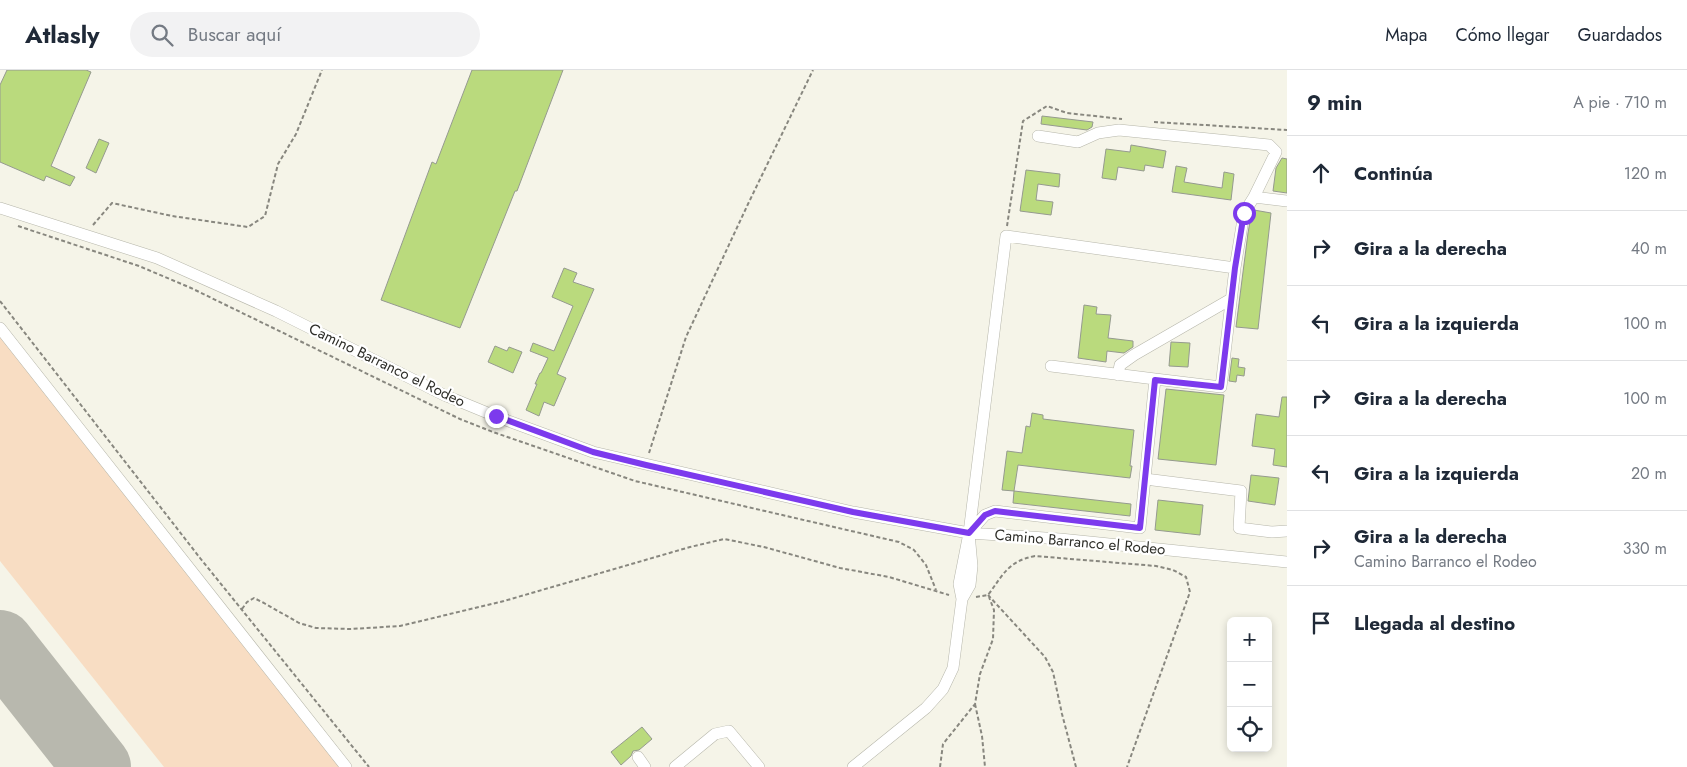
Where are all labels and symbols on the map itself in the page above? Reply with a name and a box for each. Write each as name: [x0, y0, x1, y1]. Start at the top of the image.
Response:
route start: [1233, 202, 1256, 225]
street label: Camino Barranco el Rodeo: [305, 318, 469, 412]
route end: [485, 405, 508, 428]
street label: Camino Barranco el Rodeo: [994, 524, 1166, 560]

